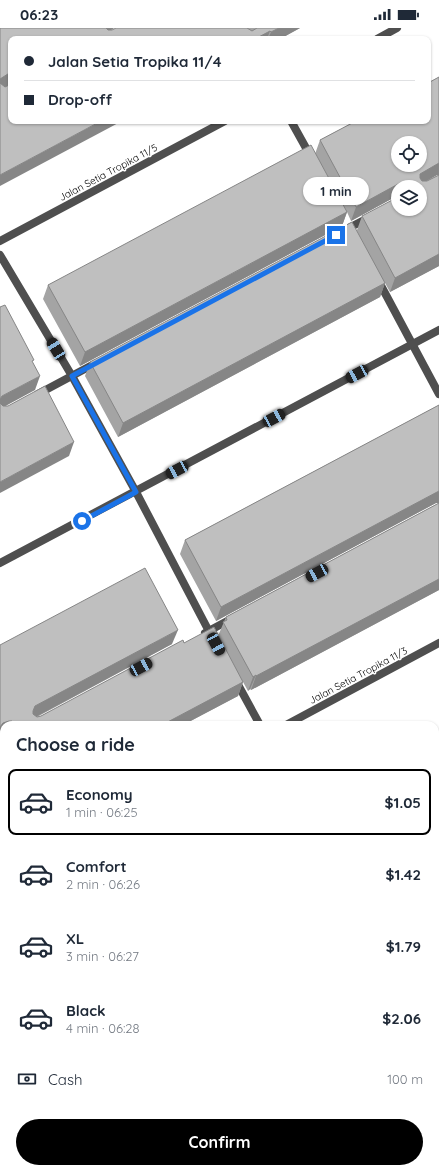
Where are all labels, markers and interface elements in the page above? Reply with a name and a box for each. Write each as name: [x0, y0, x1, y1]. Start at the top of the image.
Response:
text: 06:23: [20, 5, 58, 24]
text: Jalan Setia Tropika 11/4: [48, 52, 222, 71]
text: Drop-off: [48, 90, 112, 109]
map controls: [391, 136, 427, 216]
button: locate: [391, 136, 427, 172]
street label: Jalan Setia Tropika 11/5: [57, 141, 160, 204]
callout: 1 min: [303, 177, 369, 205]
button: layers: [391, 180, 427, 216]
text: 1 min: [320, 183, 352, 199]
route end: [327, 226, 345, 244]
car: [45, 336, 67, 362]
car: [344, 363, 370, 385]
car: [261, 407, 287, 429]
car: [164, 459, 190, 481]
route start: [73, 512, 91, 530]
car: [304, 562, 330, 584]
car: [205, 631, 227, 657]
street label: Jalan Setia Tropika 11/3: [307, 644, 410, 707]
car: [128, 656, 154, 678]
text: Choose a ride: [16, 733, 135, 756]
icon: car: [18, 784, 54, 820]
text: Economy: [66, 785, 133, 804]
text: $1.05: [385, 793, 421, 812]
text: 1 min · 06:25: [66, 804, 138, 820]
icon: car: [18, 856, 54, 892]
text: Comfort: [66, 857, 127, 876]
text: $1.42: [386, 865, 421, 884]
text: 2 min · 06:26: [66, 876, 140, 892]
icon: car: [18, 928, 54, 964]
text: XL: [66, 929, 84, 948]
text: $1.79: [386, 937, 421, 956]
text: 3 min · 06:27: [66, 948, 139, 964]
icon: car: [18, 1000, 54, 1036]
text: Black: [66, 1001, 106, 1020]
text: $2.06: [382, 1009, 421, 1028]
text: 4 min · 06:28: [66, 1020, 140, 1036]
icon: cash: [16, 1068, 38, 1090]
text: Cash: [48, 1070, 82, 1089]
text: 100 m: [387, 1071, 423, 1087]
button: Confirm: [16, 1119, 423, 1165]

